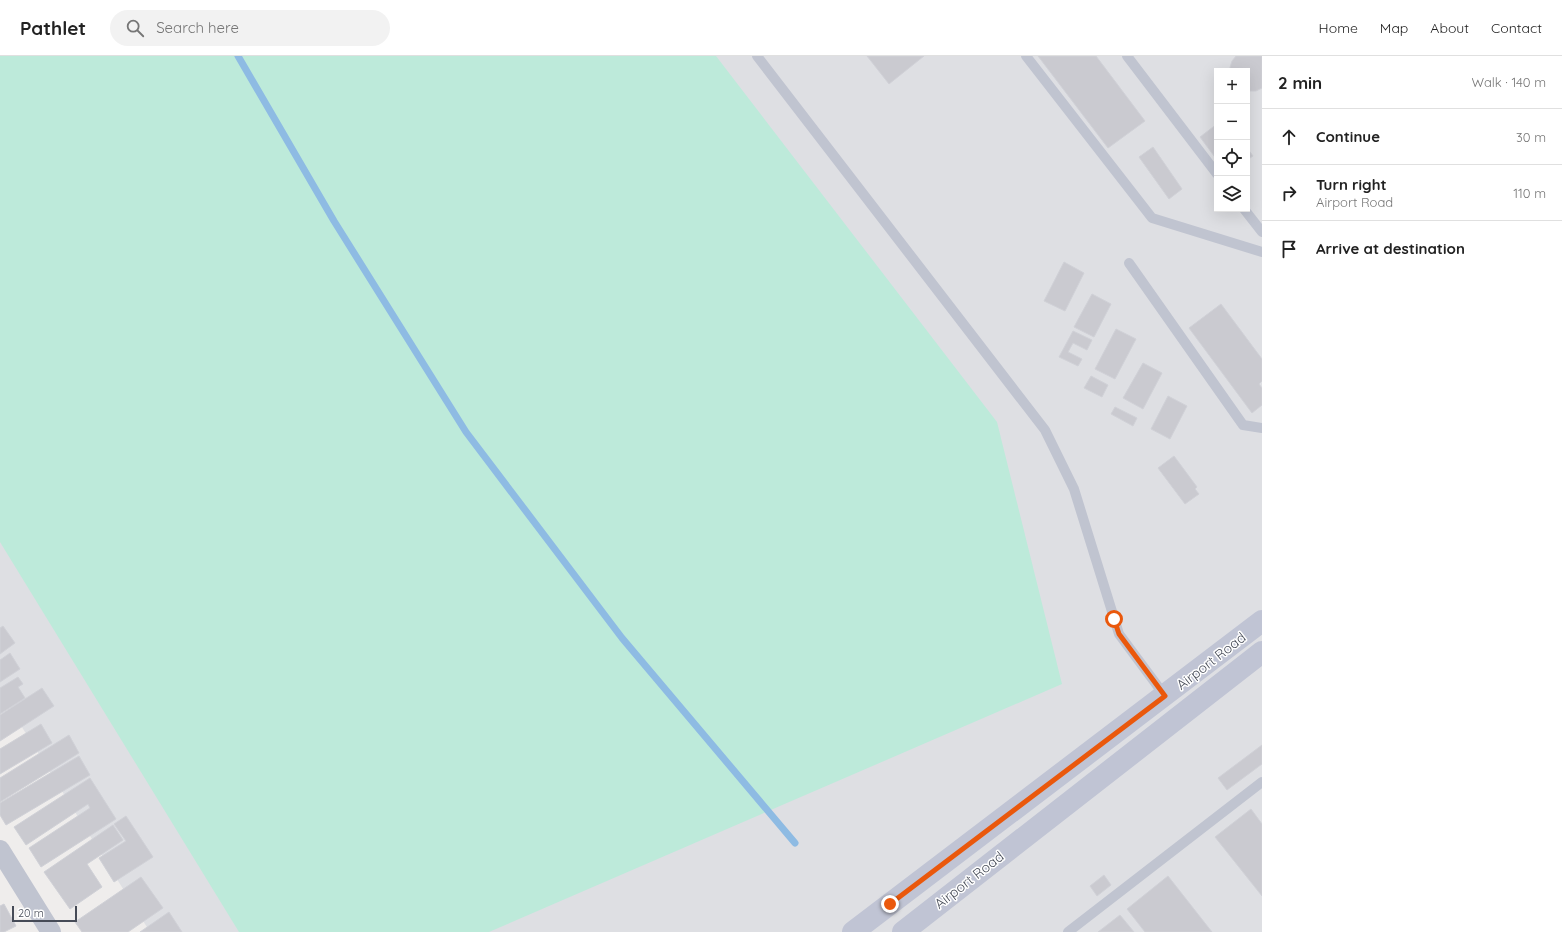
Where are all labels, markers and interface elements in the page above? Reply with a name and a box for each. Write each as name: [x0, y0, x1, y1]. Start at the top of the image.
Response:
search box: [110, 10, 390, 46]
text: Pathlet: [20, 16, 86, 40]
icon: search: [124, 17, 146, 39]
text: Search here: [156, 18, 239, 37]
text: Home: [1319, 19, 1358, 37]
text: Map: [1380, 19, 1408, 37]
text: About: [1430, 19, 1469, 37]
text: Contact: [1491, 19, 1542, 37]
map controls: [1214, 68, 1250, 212]
button: +: [1214, 68, 1250, 104]
text: 2 min: [1278, 72, 1322, 93]
text: Walk · 140 m: [1471, 74, 1546, 90]
button: −: [1214, 104, 1250, 140]
icon: ahead: [1278, 126, 1300, 148]
text: Continue: [1316, 127, 1380, 146]
text: 30 m: [1516, 129, 1546, 145]
button: locate: [1214, 140, 1250, 176]
text: Turn right: [1316, 175, 1387, 194]
button: layers: [1214, 176, 1250, 212]
icon: right: [1278, 182, 1300, 204]
text: 110 m: [1513, 185, 1546, 201]
text: Airport Road: [1316, 194, 1393, 210]
icon: arrive: [1278, 238, 1300, 260]
text: Arrive at destination: [1316, 239, 1465, 258]
route start: [1105, 610, 1123, 628]
street label: Airport Road: [1173, 628, 1249, 694]
street label: Airport Road: [931, 847, 1007, 913]
route end: [881, 895, 899, 913]
scale bar: [12, 904, 77, 923]
text: 20 m: [18, 906, 44, 920]

